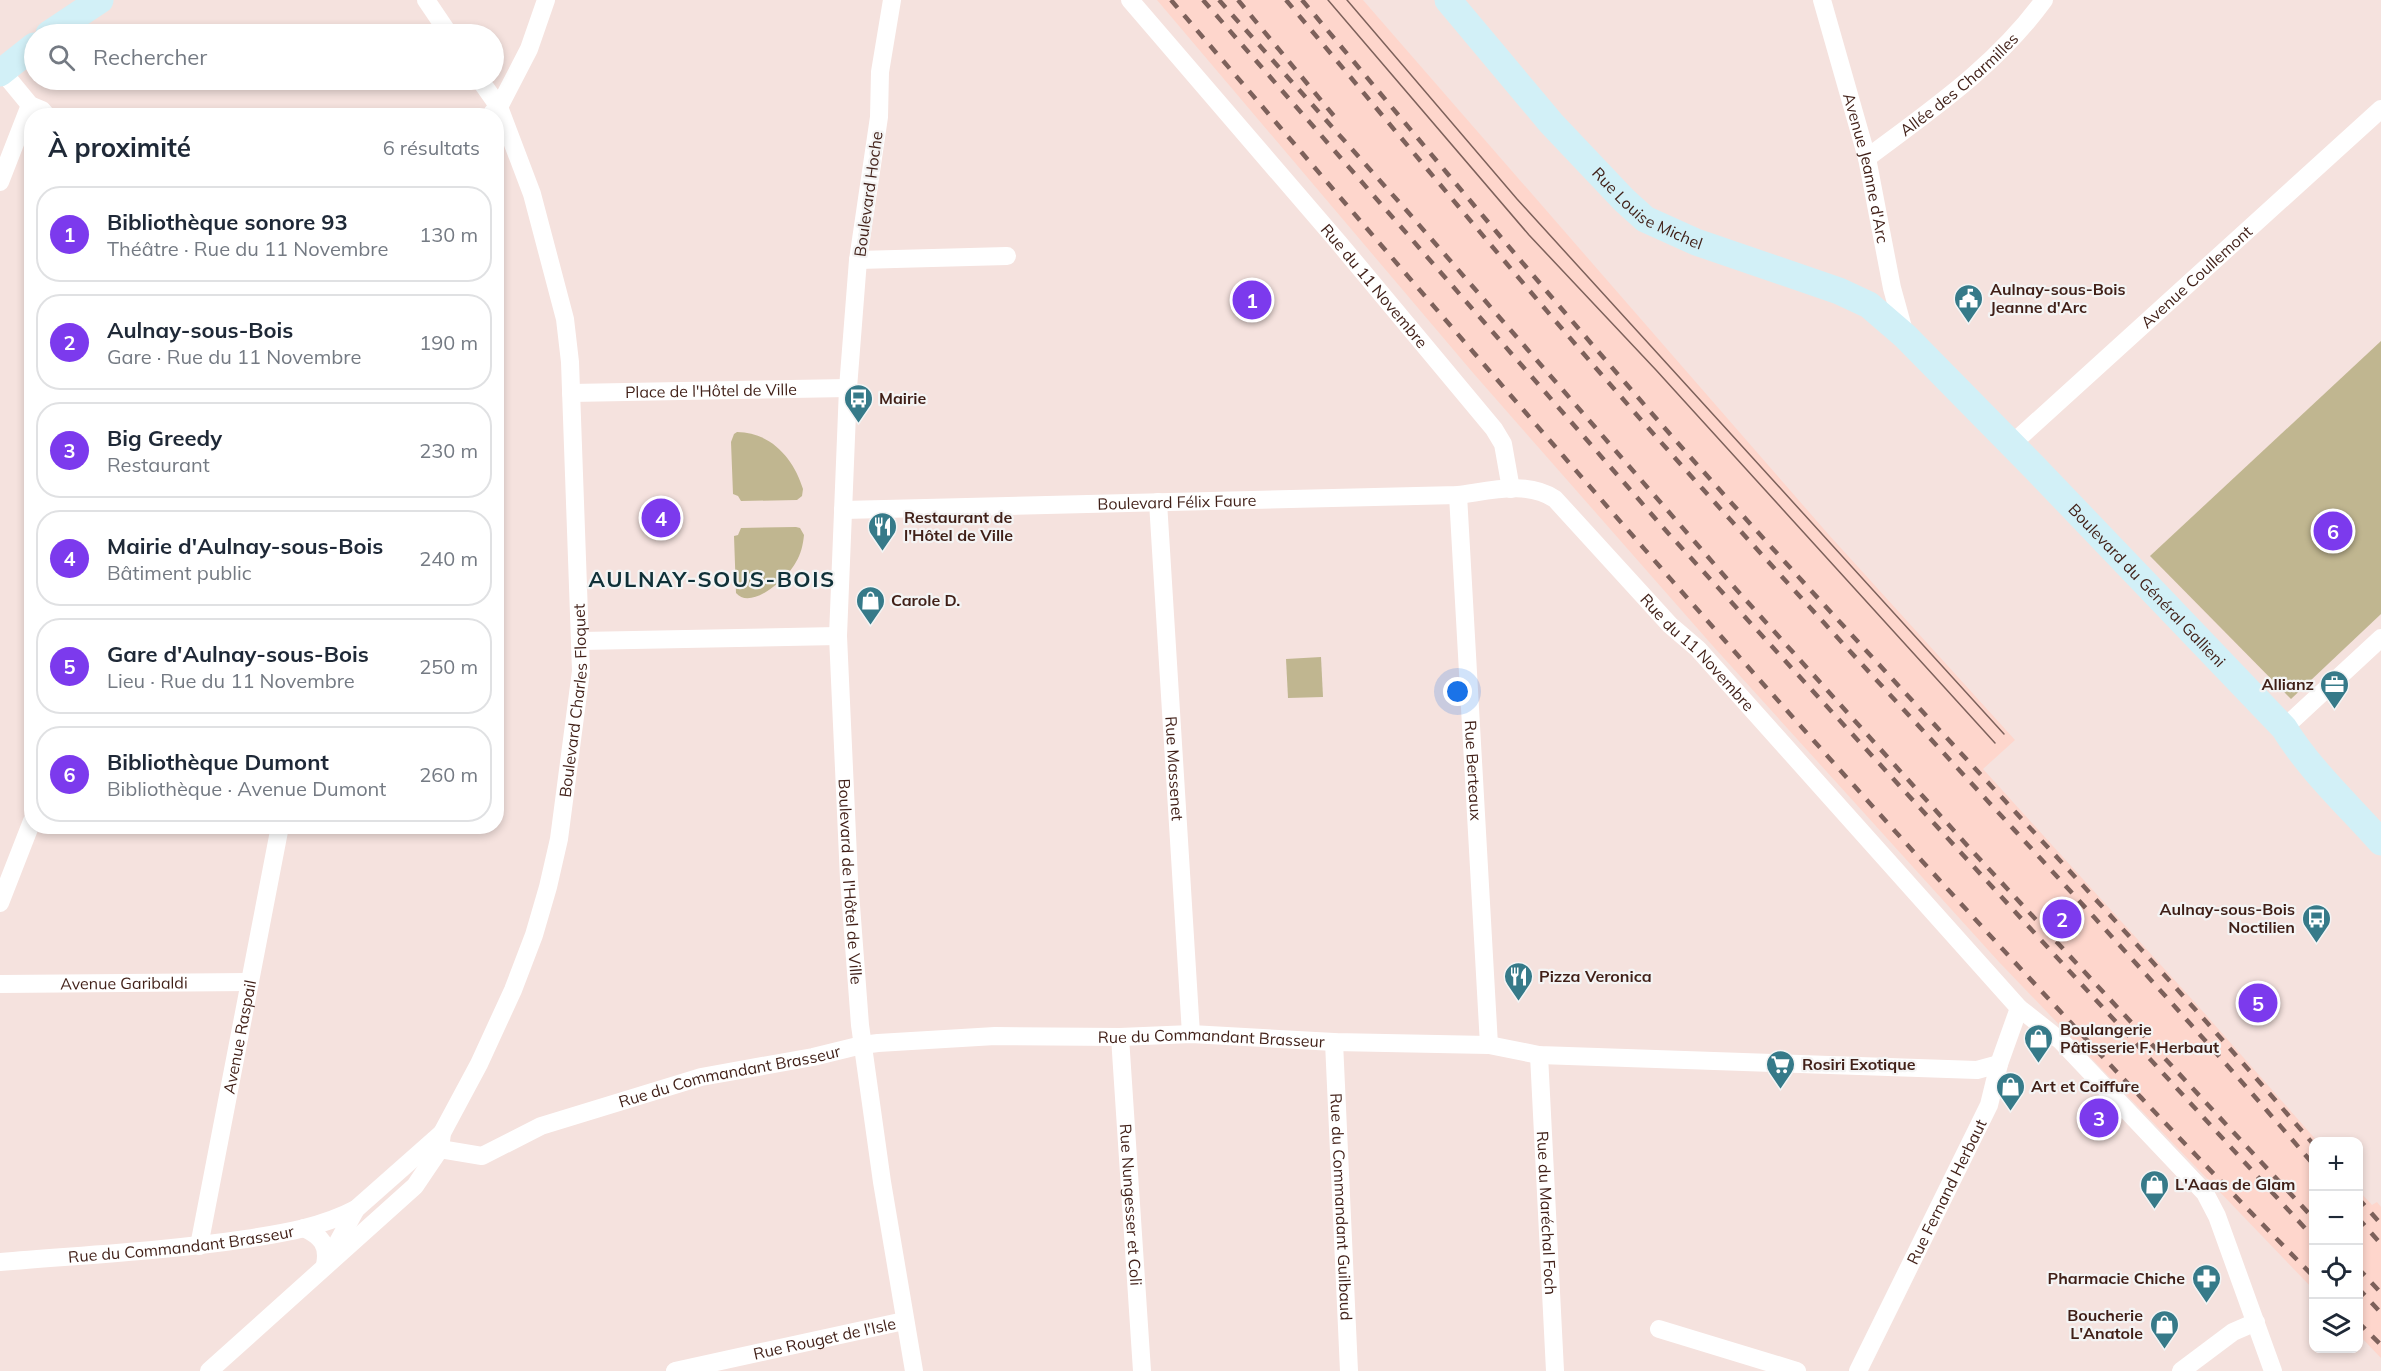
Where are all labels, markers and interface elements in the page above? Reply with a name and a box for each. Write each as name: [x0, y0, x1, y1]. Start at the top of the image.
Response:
search box: [24, 24, 504, 90]
street label: Allée des Charmilles: [1896, 28, 2022, 140]
icon: search: [45, 41, 78, 74]
text: Rechercher: [93, 43, 207, 71]
street label: Avenue Jeanne d'Arc: [1839, 91, 1893, 245]
street label: Boulevard Hoche: [849, 130, 887, 258]
text: À proximité: [48, 131, 191, 164]
text: 6 résultats: [383, 135, 480, 160]
street label: Rue Louise Michel: [1588, 163, 1705, 254]
text: Bibliothèque sonore 93: [107, 208, 348, 236]
street label: Rue du 11 Novembre: [1317, 219, 1432, 352]
street label: Avenue Coullemont: [2137, 221, 2256, 332]
text: 1: [64, 222, 76, 247]
text: 130 m: [419, 222, 478, 247]
text: Théâtre · Rue du 11 Novembre: [107, 236, 388, 261]
pin: 1: [1232, 278, 1272, 322]
place label: Aulnay-sous-Bois Jeanne d'Arc: [1990, 279, 2125, 317]
public building icon: Aulnay-sous-Bois Jeanne d'Arc: [1953, 282, 1985, 324]
text: Aulnay-sous-Bois: [107, 316, 293, 344]
text: 2: [64, 330, 76, 355]
text: 190 m: [419, 330, 478, 355]
text: Gare · Rue du 11 Novembre: [107, 344, 361, 369]
street label: Place de l'Hôtel de Ville: [625, 379, 797, 402]
bus stop icon: Mairie: [842, 382, 874, 424]
place label: Mairie: [879, 388, 926, 408]
text: Big Greedy: [107, 424, 222, 452]
text: 3: [64, 438, 76, 463]
text: 230 m: [419, 438, 478, 463]
text: Restaurant: [107, 452, 210, 477]
street label: Boulevard Félix Faure: [1097, 490, 1257, 514]
pin: 4: [642, 496, 680, 540]
street label: Boulevard du Général Gallieni: [2064, 499, 2230, 671]
place label: Restaurant de l'Hôtel de Ville: [904, 507, 1013, 545]
pin: 6: [2314, 508, 2352, 554]
restaurant icon: Restaurant de l'Hôtel de Ville: [867, 510, 899, 552]
text: Mairie d'Aulnay-sous-Bois: [107, 532, 383, 560]
text: 4: [64, 546, 76, 571]
text: 240 m: [419, 546, 478, 571]
text: Bâtiment public: [107, 560, 252, 585]
district label: AULNAY-SOUS-BOIS: [588, 565, 836, 593]
shop icon: Carole D.: [854, 584, 886, 626]
street label: Rue du 11 Novembre: [1636, 589, 1759, 715]
place label: Carole D.: [891, 590, 960, 610]
street label: Boulevard Charles Floquet: [555, 603, 591, 799]
text: Gare d'Aulnay-sous-Bois: [107, 640, 369, 668]
text: 5: [64, 654, 76, 679]
text: 250 m: [419, 654, 478, 679]
text: Lieu · Rue du 11 Novembre: [107, 668, 355, 693]
office icon: Allianz: [2319, 668, 2351, 710]
place label: Allianz: [2261, 674, 2314, 694]
your location: [1443, 677, 1472, 706]
street label: Rue Massenet: [1161, 716, 1188, 822]
street label: Rue Berteaux: [1461, 720, 1486, 822]
text: Bibliothèque Dumont: [107, 748, 329, 776]
text: 6: [64, 762, 76, 787]
text: 260 m: [419, 762, 478, 787]
text: Bibliothèque · Avenue Dumont: [107, 776, 386, 801]
street label: Boulevard de l'Hôtel de Ville: [834, 778, 867, 985]
pin: 2: [2042, 896, 2082, 942]
place label: Aulnay-sous-Bois Noctilien: [2160, 899, 2295, 937]
bus stop icon: Aulnay-sous-Bois Noctilien: [2300, 902, 2332, 944]
restaurant icon: Pizza Veronica: [1502, 960, 1534, 1002]
place label: Pizza Veronica: [1539, 966, 1652, 986]
street label: Avenue Garibaldi: [60, 972, 188, 994]
street label: Avenue Raspail: [219, 978, 260, 1095]
pin: 5: [2238, 980, 2278, 1026]
place label: Boulangerie Pâtisserie F. Herbaut: [2060, 1019, 2219, 1057]
shop icon: Boulangerie Pâtisserie F. Herbaut: [2023, 1022, 2055, 1064]
street label: Rue du Commandant Brasseur: [1098, 1024, 1325, 1051]
street label: Rue du Commandant Brasseur: [616, 1041, 842, 1112]
supermarket icon: Rosiri Exotique: [1765, 1048, 1797, 1090]
place label: Rosiri Exotique: [1802, 1054, 1916, 1074]
shop icon: Art et Coiffure: [1994, 1070, 2026, 1112]
place label: Art et Coiffure: [2031, 1076, 2140, 1096]
street label: Rue du Commandant Guilbaud: [1326, 1093, 1357, 1321]
pin: 3: [2080, 1096, 2118, 1140]
street label: Rue Fernand Herbaut: [1902, 1115, 1991, 1268]
street label: Rue Nungesser et Coli: [1116, 1123, 1146, 1286]
street label: Rue du Maréchal Foch: [1533, 1130, 1561, 1295]
map controls: [2309, 1137, 2363, 1353]
button: +: [2309, 1137, 2363, 1191]
shop icon: L'Aaas de Glam: [2138, 1168, 2170, 1210]
place label: L'Aaas de Glam: [2175, 1174, 2295, 1194]
button: −: [2309, 1191, 2363, 1245]
street label: Rue du Commandant Brasseur: [67, 1221, 296, 1267]
button: locate: [2309, 1245, 2363, 1299]
pharmacy icon: Pharmacie Chiche: [2190, 1262, 2222, 1304]
place label: Pharmacie Chiche: [2048, 1268, 2185, 1288]
button: layers: [2309, 1299, 2363, 1353]
place label: Boucherie L'Anatole: [2067, 1305, 2143, 1343]
shop icon: Boucherie L'Anatole: [2148, 1308, 2180, 1350]
street label: Rue Rouget de l'Isle: [751, 1313, 898, 1364]

